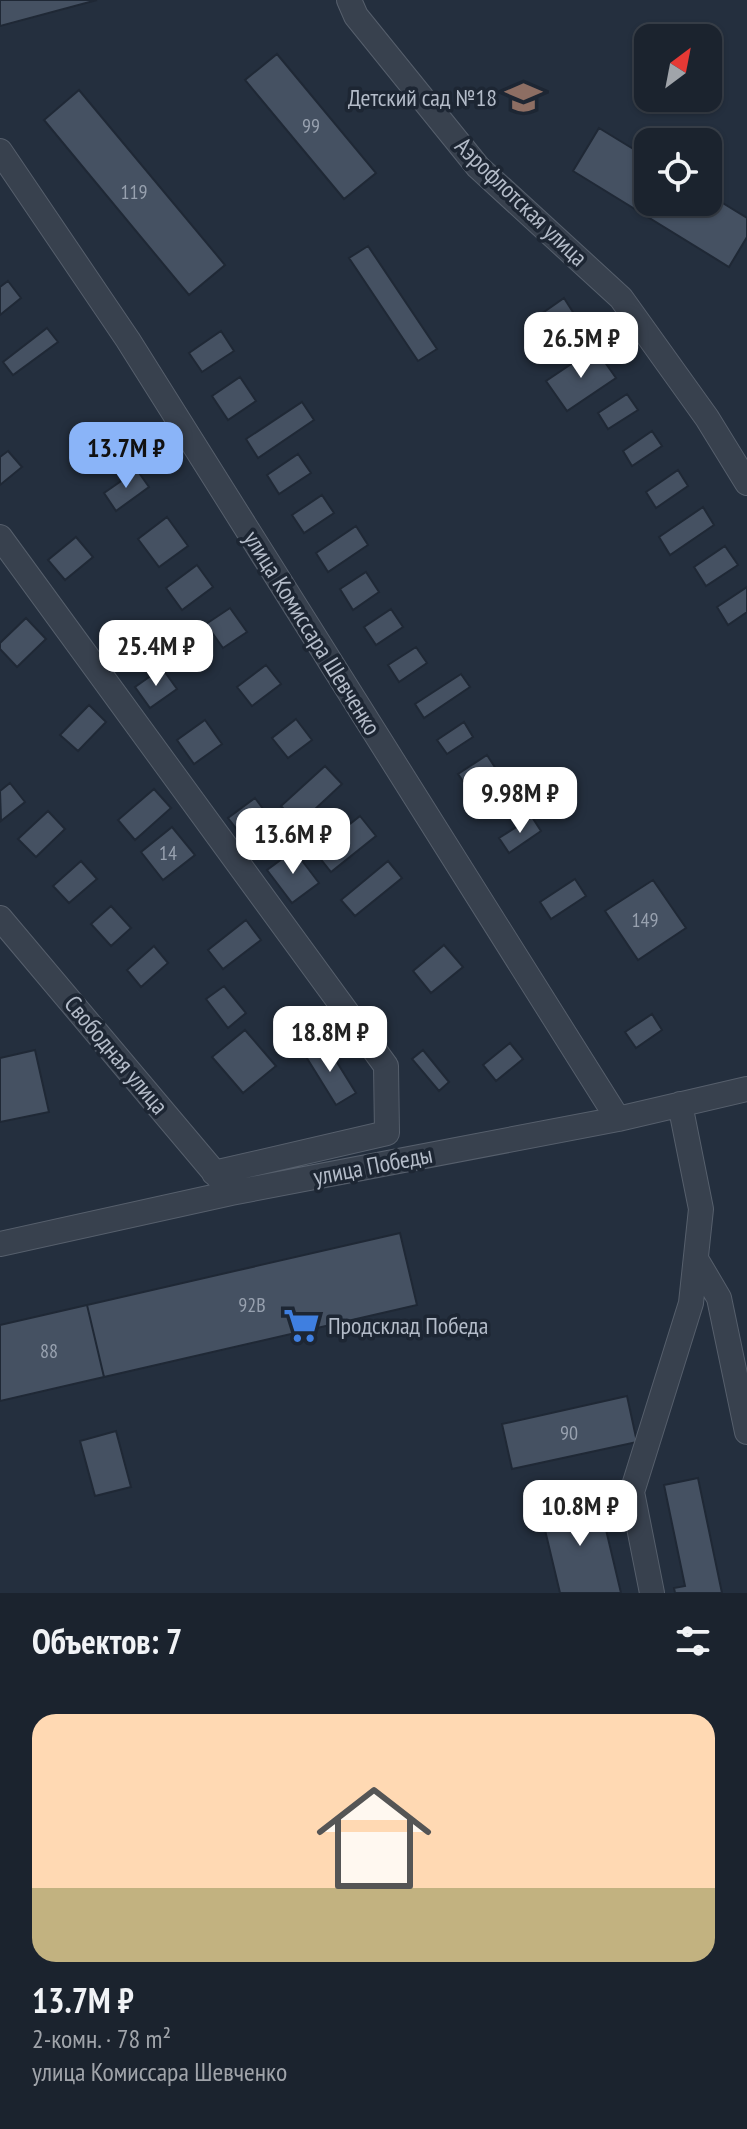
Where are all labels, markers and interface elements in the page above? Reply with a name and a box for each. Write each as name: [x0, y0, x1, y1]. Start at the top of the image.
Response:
north arrow: [634, 24, 722, 112]
map controls: [634, 24, 722, 216]
school or university icon: Детский сад №18: [504, 79, 542, 117]
place label: Детский сад №18: [348, 82, 497, 113]
house number: 99: [302, 113, 320, 139]
button: locate: [634, 128, 722, 216]
street label: Аэрофлотская улица: [449, 131, 594, 273]
house number: 119: [121, 179, 148, 205]
pin: 26.5M ₽: [507, 312, 655, 380]
text: 26.5M ₽: [542, 321, 620, 354]
pin: 13.7M ₽: [52, 422, 200, 490]
text: 13.7M ₽: [87, 431, 165, 464]
street label: улица Комиссара Шевченко: [237, 525, 388, 741]
pin: 25.4M ₽: [82, 620, 230, 688]
text: 25.4M ₽: [117, 629, 195, 662]
pin: 9.98M ₽: [446, 767, 594, 835]
text: 9.98M ₽: [481, 776, 559, 809]
pin: 13.6M ₽: [219, 808, 367, 876]
text: 13.6M ₽: [254, 817, 332, 850]
house number: 14: [159, 840, 177, 866]
house number: 149: [632, 907, 659, 933]
street label: Свободная улица: [58, 989, 175, 1120]
pin: 18.8M ₽: [256, 1006, 404, 1074]
text: 18.8M ₽: [291, 1015, 369, 1048]
street label: улица Победы: [311, 1139, 435, 1192]
house number: 92В: [238, 1292, 266, 1318]
supermarket icon: Продсклад Победа: [283, 1307, 321, 1345]
place label: Продсклад Победа: [328, 1310, 488, 1341]
house number: 88: [40, 1338, 58, 1364]
house number: 90: [560, 1420, 578, 1446]
pin: 10.8M ₽: [506, 1480, 654, 1548]
text: 10.8M ₽: [541, 1489, 619, 1522]
text: Объектов: 7: [32, 1619, 182, 1663]
icon: filters: [671, 1619, 715, 1663]
icon: home: [302, 1766, 446, 1910]
text: 13.7M ₽: [32, 1978, 134, 2022]
text: 2-комн. · 78 m²: [32, 2022, 171, 2055]
text: улица Комиссара Шевченко: [32, 2055, 287, 2088]

